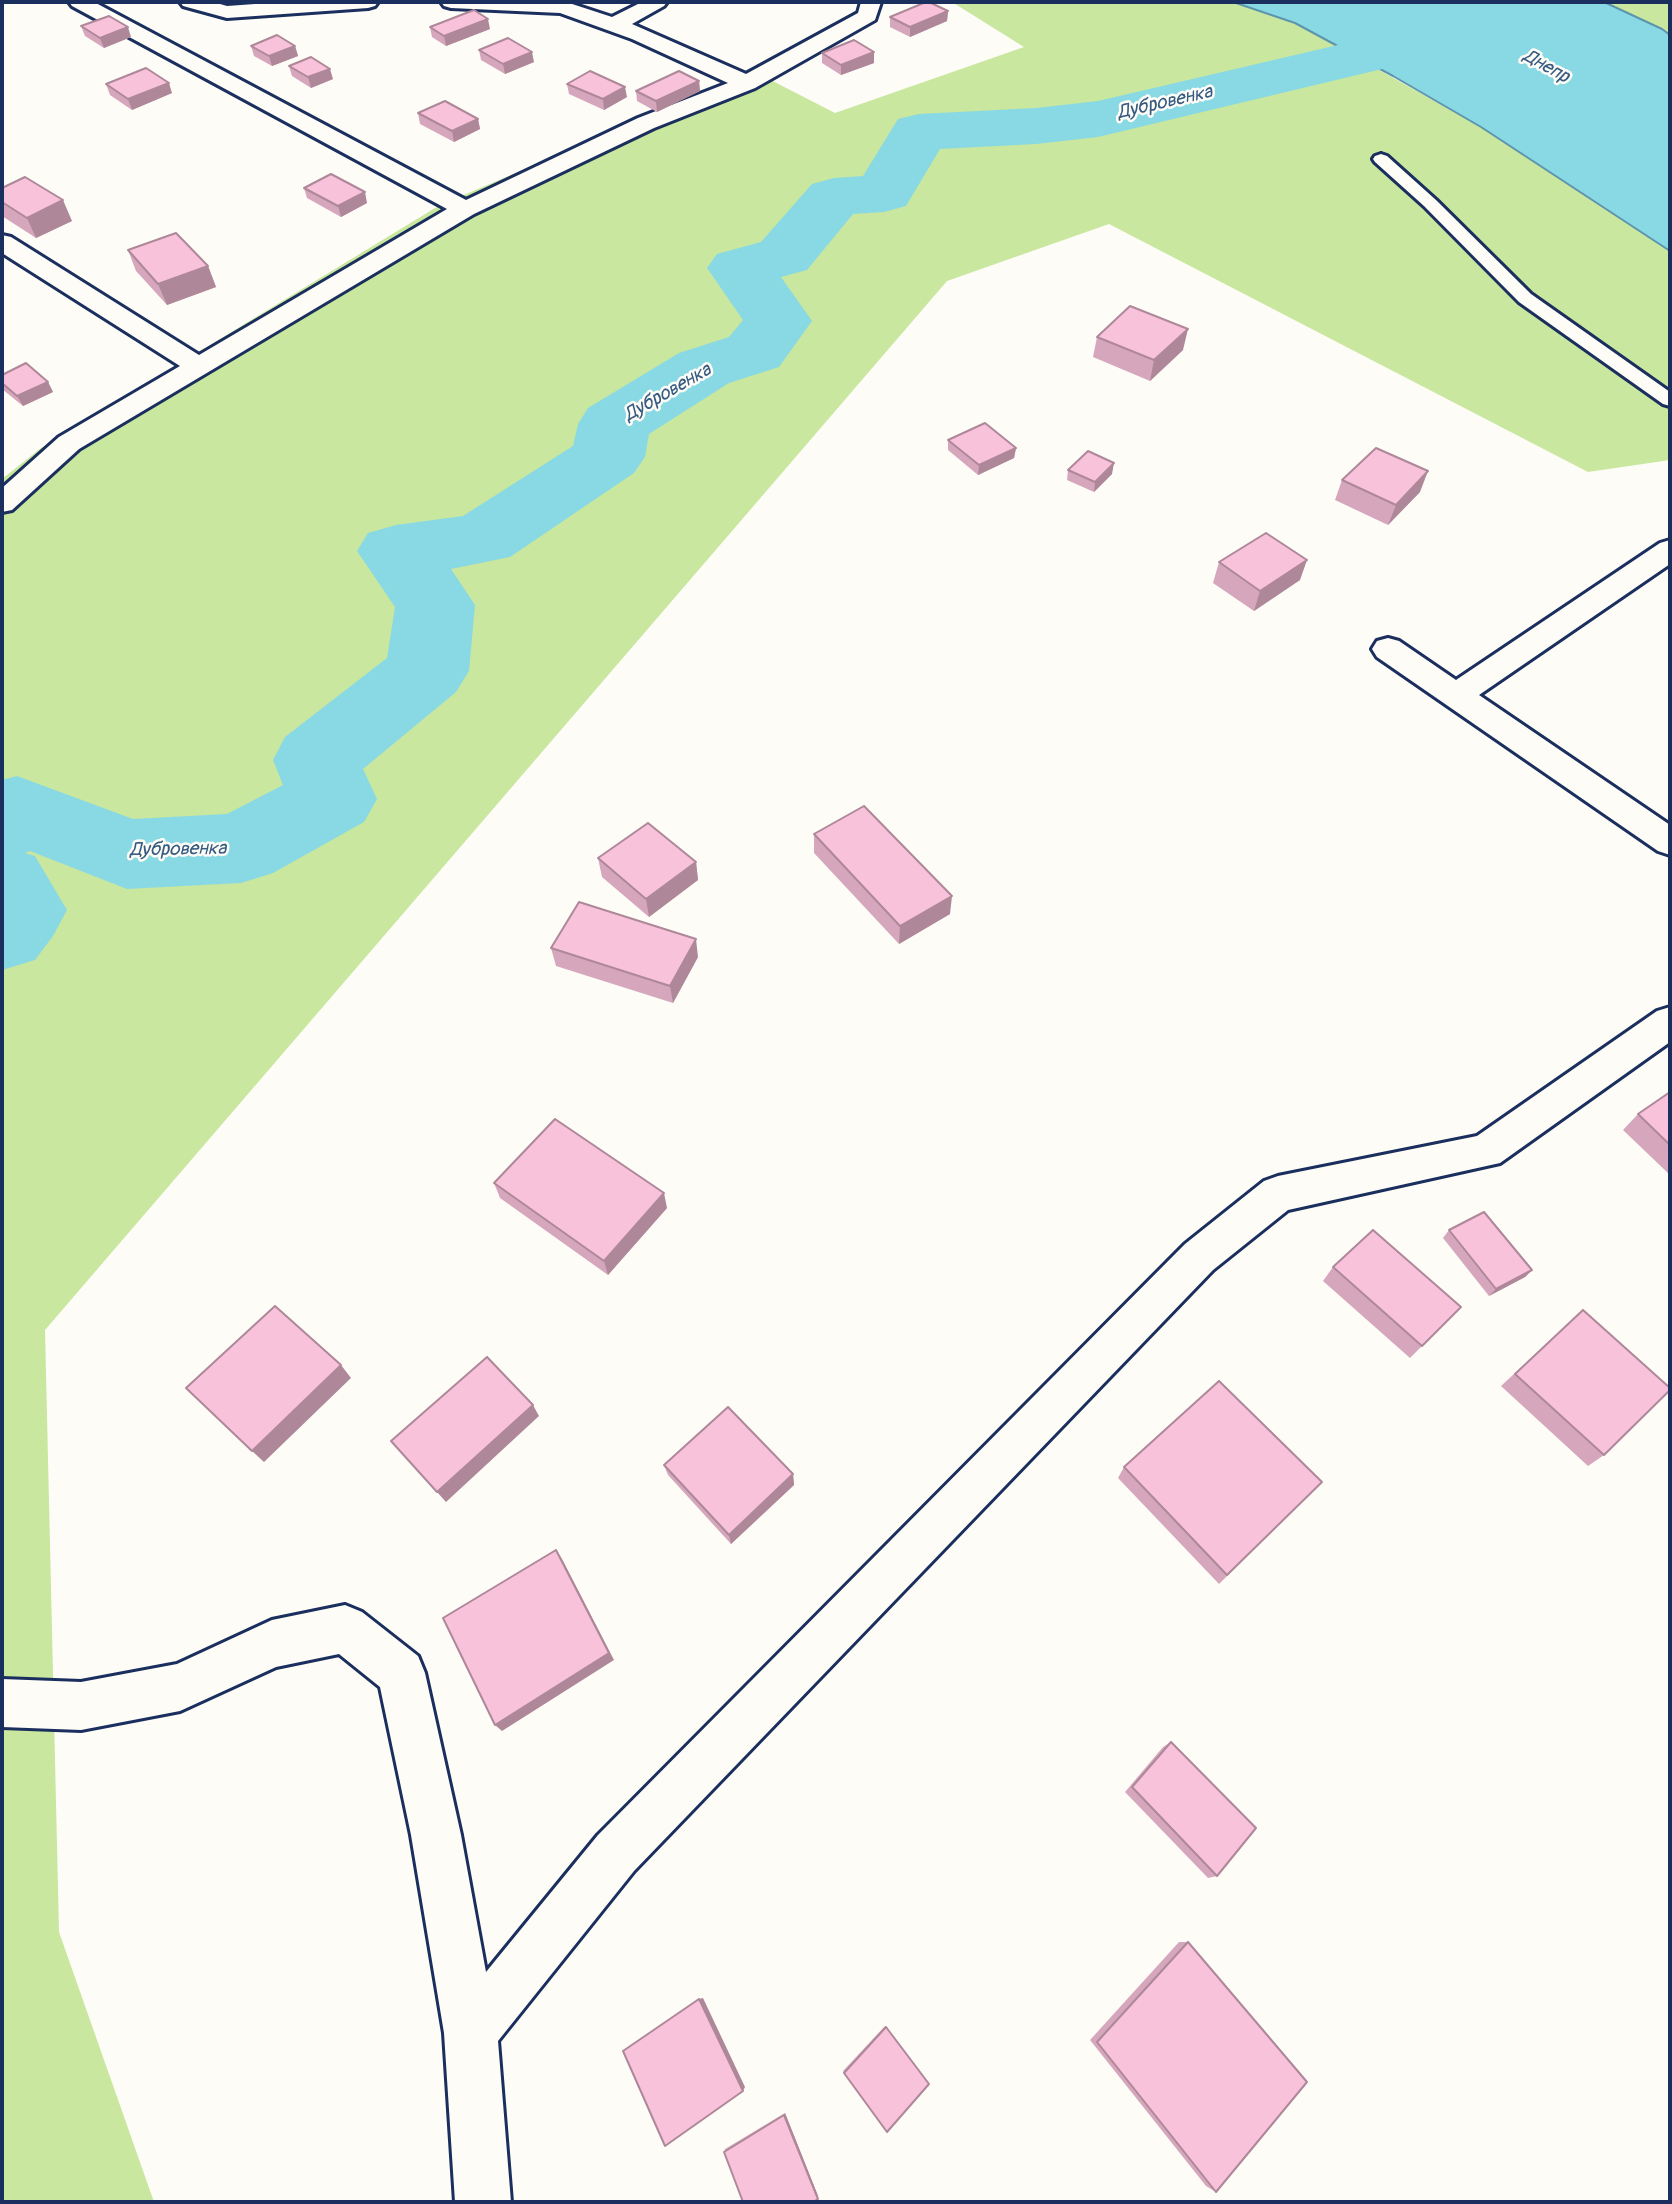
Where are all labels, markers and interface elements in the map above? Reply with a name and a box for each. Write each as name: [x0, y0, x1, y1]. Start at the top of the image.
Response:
water label: Днепр: [1519, 45, 1573, 89]
water label: Дубровенка: [1115, 81, 1215, 125]
water label: Дубровенка: [621, 359, 715, 427]
water label: Дубровенка: [130, 838, 226, 862]

